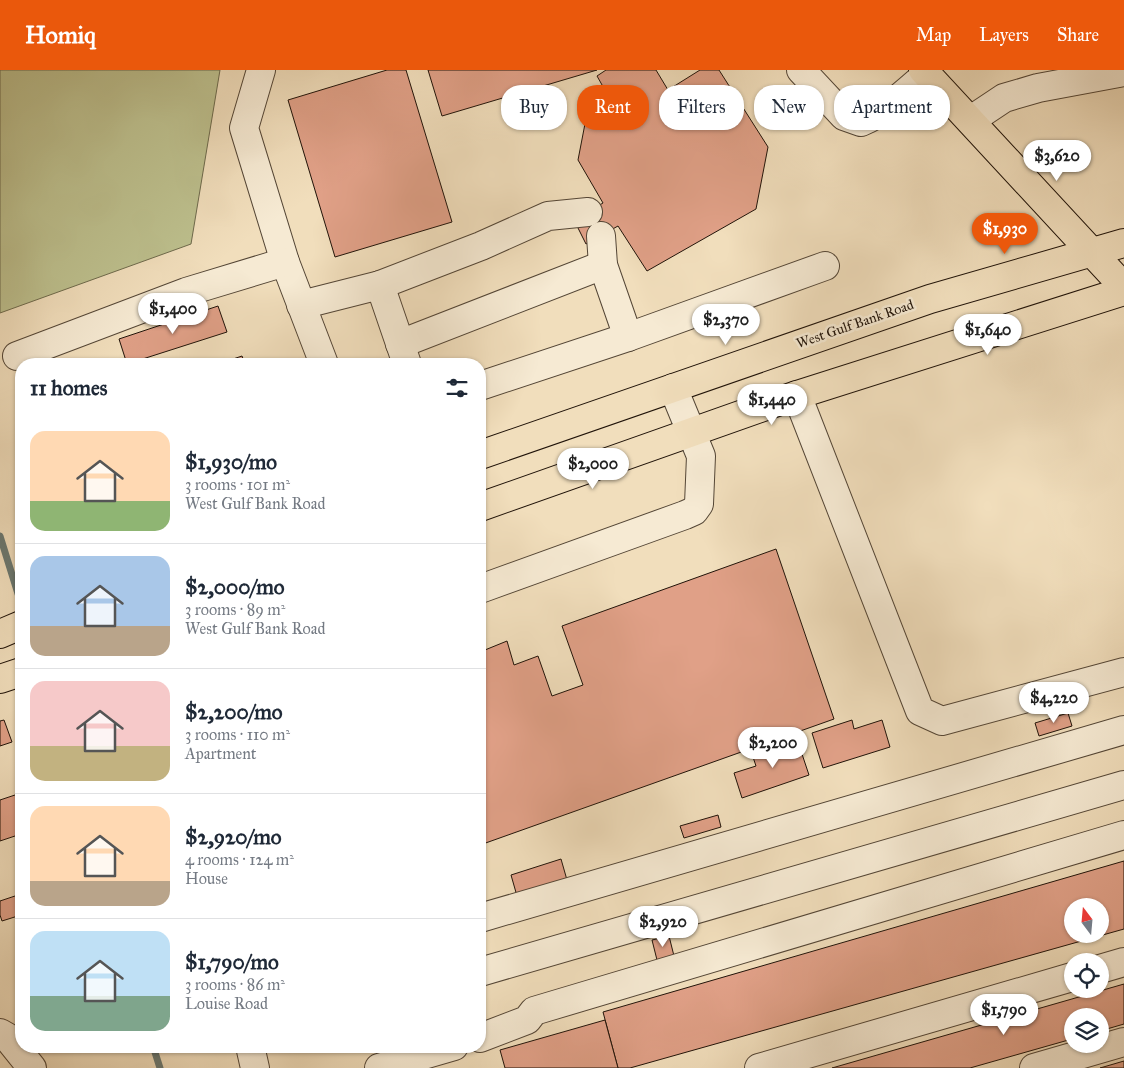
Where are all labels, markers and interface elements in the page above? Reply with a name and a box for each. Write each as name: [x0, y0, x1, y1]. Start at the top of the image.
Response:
text: Homiq: [25, 20, 96, 50]
text: Map: [916, 24, 951, 46]
text: Layers: [979, 24, 1029, 46]
text: Share: [1057, 24, 1099, 46]
chip: Buy: [501, 85, 567, 130]
chip: Rent: [577, 85, 649, 130]
chip: Filters: [659, 85, 744, 130]
chip: New: [754, 85, 824, 130]
chip: Apartment: [834, 85, 950, 130]
pin: $3,620: [1016, 140, 1098, 182]
text: $3,620: [1034, 146, 1080, 165]
pin: $1,930: [964, 212, 1046, 255]
text: $1,930: [983, 219, 1027, 238]
pin: $1,400: [132, 292, 214, 335]
street label: West Gulf Bank Road: [794, 296, 916, 352]
text: $1,400: [149, 299, 197, 318]
pin: $2,370: [685, 304, 767, 346]
text: $2,370: [703, 310, 749, 329]
pin: $1,640: [947, 314, 1029, 356]
text: $1,640: [965, 320, 1011, 339]
icon: filters: [443, 374, 471, 402]
text: 11 homes: [30, 375, 107, 401]
pin: $1,440: [731, 384, 813, 426]
text: $1,440: [748, 390, 796, 409]
pin: $2,000: [552, 448, 634, 490]
text: $1,930/mo: [185, 449, 277, 475]
icon: home: [70, 451, 130, 511]
text: $2,000: [568, 454, 618, 473]
text: 3 rooms · 101 m²: [185, 475, 290, 494]
text: West Gulf Bank Road: [185, 494, 326, 513]
text: $2,000/mo: [185, 574, 284, 600]
icon: home: [70, 576, 130, 636]
text: 3 rooms · 89 m²: [185, 600, 285, 619]
text: West Gulf Bank Road: [185, 619, 326, 638]
pin: $4,220: [1013, 682, 1095, 724]
text: $4,220: [1030, 688, 1078, 707]
text: $2,200/mo: [185, 699, 283, 725]
icon: home: [70, 701, 130, 761]
text: 3 rooms · 110 m²: [185, 725, 290, 744]
pin: $2,200: [732, 726, 814, 769]
text: $2,200: [749, 733, 797, 752]
text: Apartment: [185, 744, 257, 763]
text: $2,920/mo: [185, 824, 282, 850]
icon: home: [70, 826, 130, 886]
text: 4 rooms · 124 m²: [185, 850, 294, 869]
text: House: [185, 869, 228, 888]
north arrow: [1064, 898, 1109, 942]
map controls: [1064, 898, 1109, 1053]
pin: $2,920: [622, 906, 704, 948]
text: $2,920: [639, 912, 687, 931]
text: $1,790/mo: [185, 949, 279, 975]
icon: home: [70, 951, 130, 1011]
button: locate: [1064, 953, 1109, 998]
text: 3 rooms · 86 m²: [185, 975, 285, 994]
text: Louise Road: [185, 994, 268, 1013]
pin: $1,790: [963, 994, 1045, 1036]
text: $1,790: [981, 1000, 1027, 1019]
button: layers: [1064, 1008, 1109, 1053]

